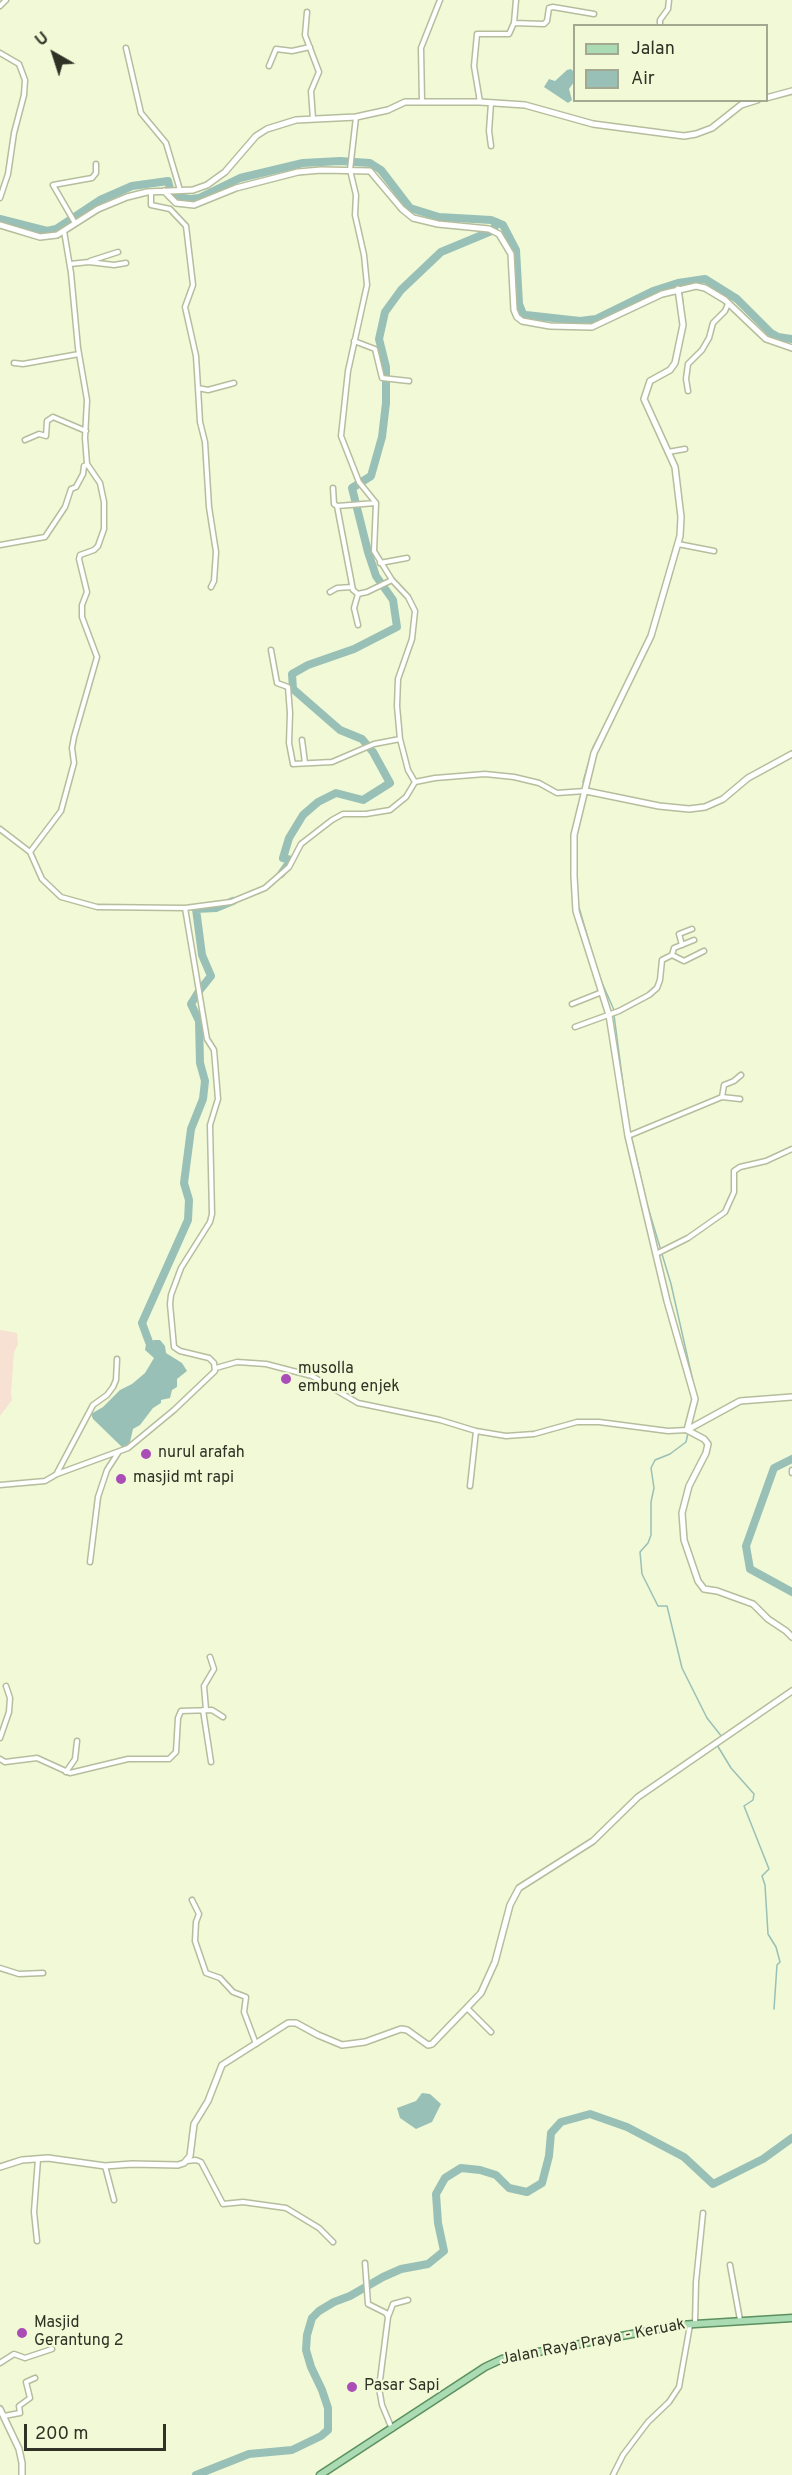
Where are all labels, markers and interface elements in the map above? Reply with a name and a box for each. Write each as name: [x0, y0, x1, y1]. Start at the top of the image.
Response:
north arrow: [24, 24, 84, 84]
legend: [573, 24, 768, 102]
text: U: [32, 29, 53, 51]
text: Jalan: [631, 38, 675, 61]
text: Air: [631, 68, 655, 91]
place label: musolla embung enjek: [298, 1360, 400, 1398]
marker: musolla embung enjek: [279, 1372, 293, 1386]
place label: nurul arafah: [158, 1444, 245, 1464]
marker: nurul arafah: [139, 1447, 153, 1461]
place label: masjid mt rapi: [133, 1469, 234, 1489]
marker: masjid mt rapi: [114, 1472, 128, 1486]
place label: Masjid Gerantung 2: [34, 2314, 124, 2352]
street label: Jalan Raya Praya - Keruak: [499, 2316, 687, 2370]
marker: Masjid Gerantung 2: [15, 2326, 29, 2340]
place label: Pasar Sapi: [364, 2377, 439, 2397]
marker: Pasar Sapi: [345, 2380, 359, 2394]
scale bar: [27, 2412, 170, 2450]
text: 200 m: [35, 2423, 88, 2446]

